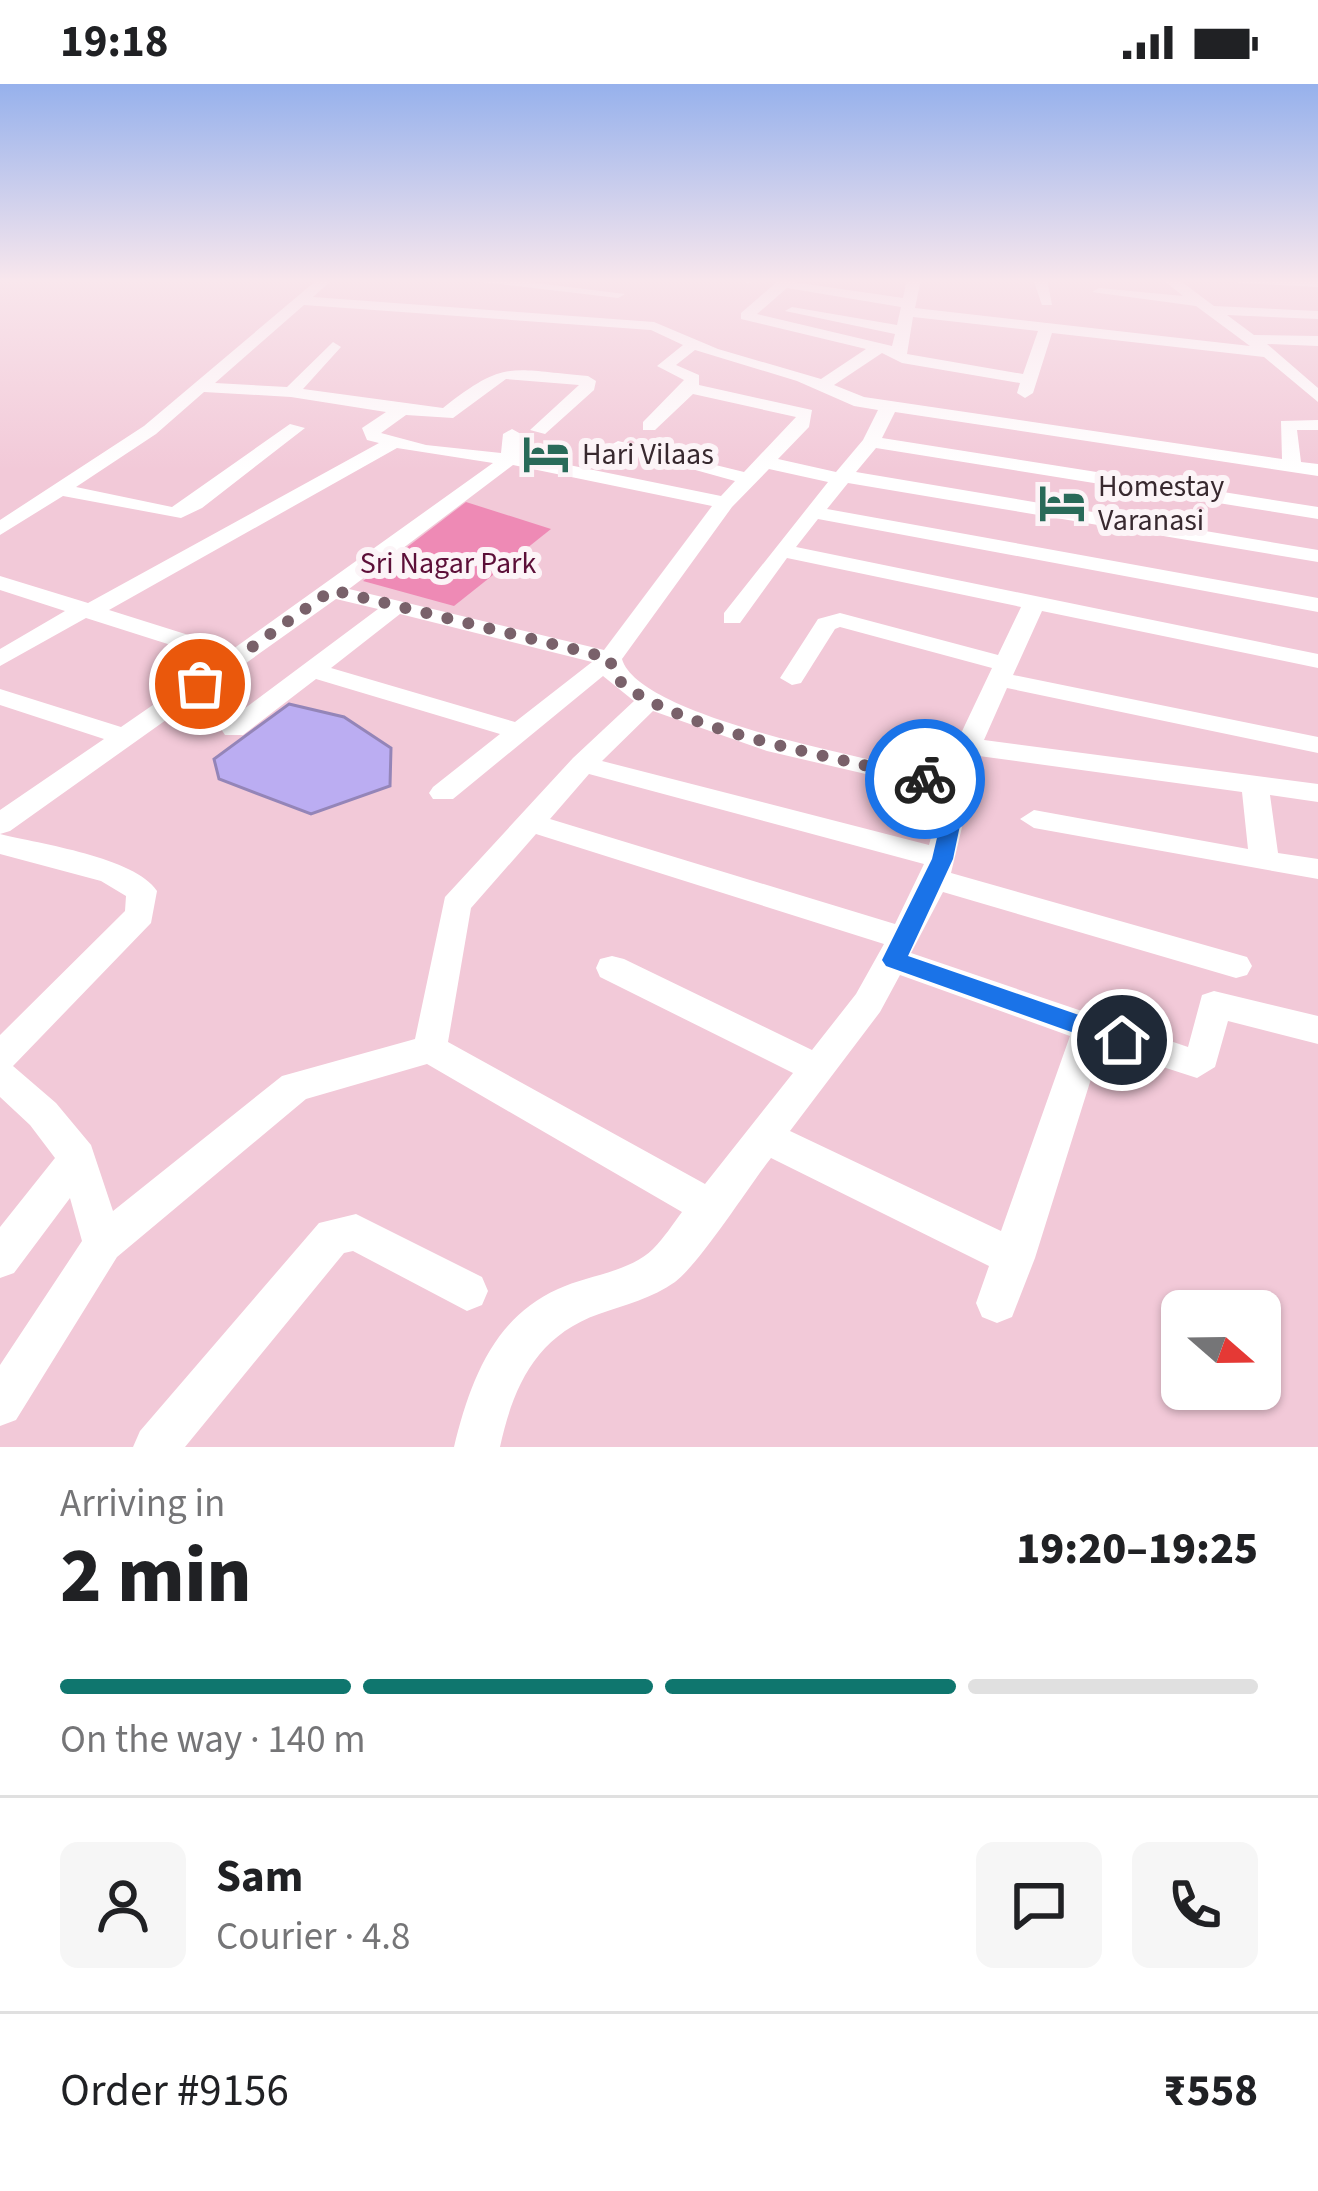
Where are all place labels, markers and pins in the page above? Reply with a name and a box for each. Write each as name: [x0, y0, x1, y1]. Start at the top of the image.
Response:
hotel icon: Hari Vilaas: [521, 429, 571, 479]
place label: Hari Vilaas: [582, 433, 714, 476]
place label: Homestay Varanasi: [1098, 465, 1224, 542]
hotel icon: Homestay Varanasi: [1037, 478, 1087, 528]
pin: [149, 633, 251, 735]
pin: [1071, 989, 1173, 1091]

